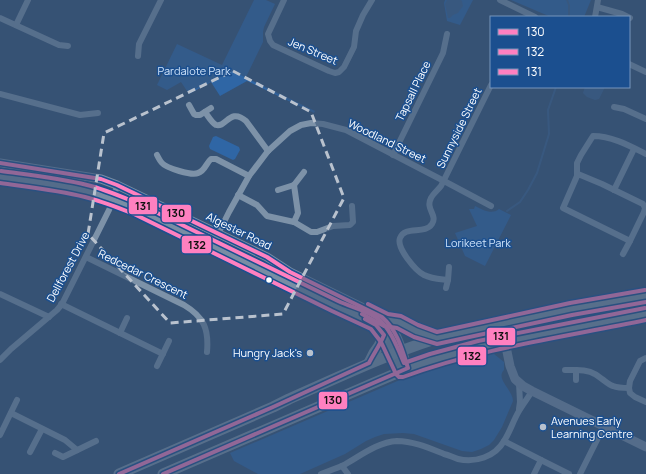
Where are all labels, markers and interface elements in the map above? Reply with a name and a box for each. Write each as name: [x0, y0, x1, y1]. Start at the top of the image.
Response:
legend: [490, 16, 630, 88]
text: 130: [526, 23, 545, 40]
street label: Jen Street: [286, 33, 340, 68]
text: 132: [526, 43, 544, 60]
street label: Tapsall Place: [392, 58, 434, 123]
park label: Pardalote Park: [158, 63, 231, 78]
text: 131: [526, 63, 542, 80]
street label: Sunnyside Street: [433, 85, 485, 171]
street label: Woodland Street: [346, 115, 429, 166]
line badge: 131: [128, 196, 158, 215]
text: 131: [135, 198, 151, 213]
line badge: 130: [161, 204, 192, 223]
text: 130: [167, 205, 185, 220]
street label: Algester Road: [204, 208, 274, 253]
street label: Dellforest Drive: [43, 229, 93, 305]
line badge: 132: [181, 235, 212, 254]
park label: Lorikeet Park: [445, 235, 511, 250]
text: 132: [188, 237, 206, 252]
street label: Redcedar Crescent: [96, 245, 191, 302]
unlabelled marker: [264, 275, 274, 285]
line badge: 131: [486, 327, 516, 346]
text: 131: [493, 328, 509, 343]
place label: Hungry Jack's: [233, 345, 302, 360]
line badge: 132: [457, 346, 487, 366]
marker: Hungry Jack's: [305, 348, 315, 358]
text: 132: [463, 348, 481, 363]
line badge: 130: [318, 391, 348, 410]
text: 130: [324, 392, 342, 407]
place label: Avenues Early Learning Centre: [551, 413, 633, 441]
marker: Avenues Early Learning Centre: [538, 422, 548, 432]

